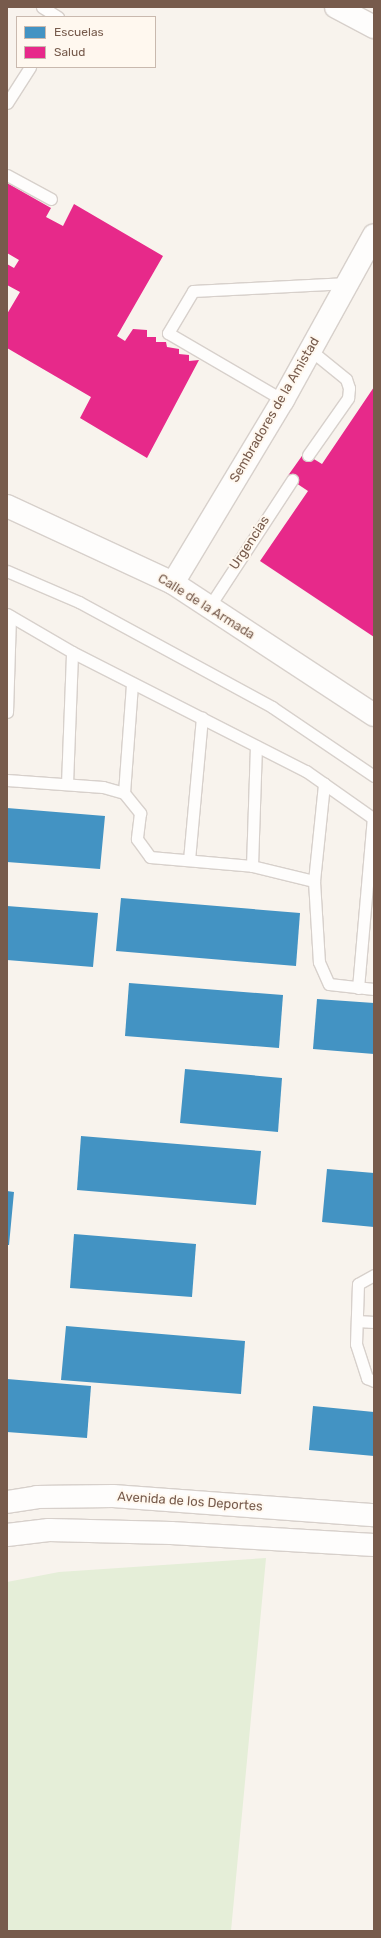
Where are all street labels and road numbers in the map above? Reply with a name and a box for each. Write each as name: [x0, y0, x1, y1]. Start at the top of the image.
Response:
street label: Sembradores de la Amistad: [227, 334, 323, 486]
street label: Urgencias: [227, 513, 273, 573]
street label: Calle de la Armada: [155, 571, 257, 643]
street label: Avenida de los Deportes: [117, 1489, 263, 1515]

